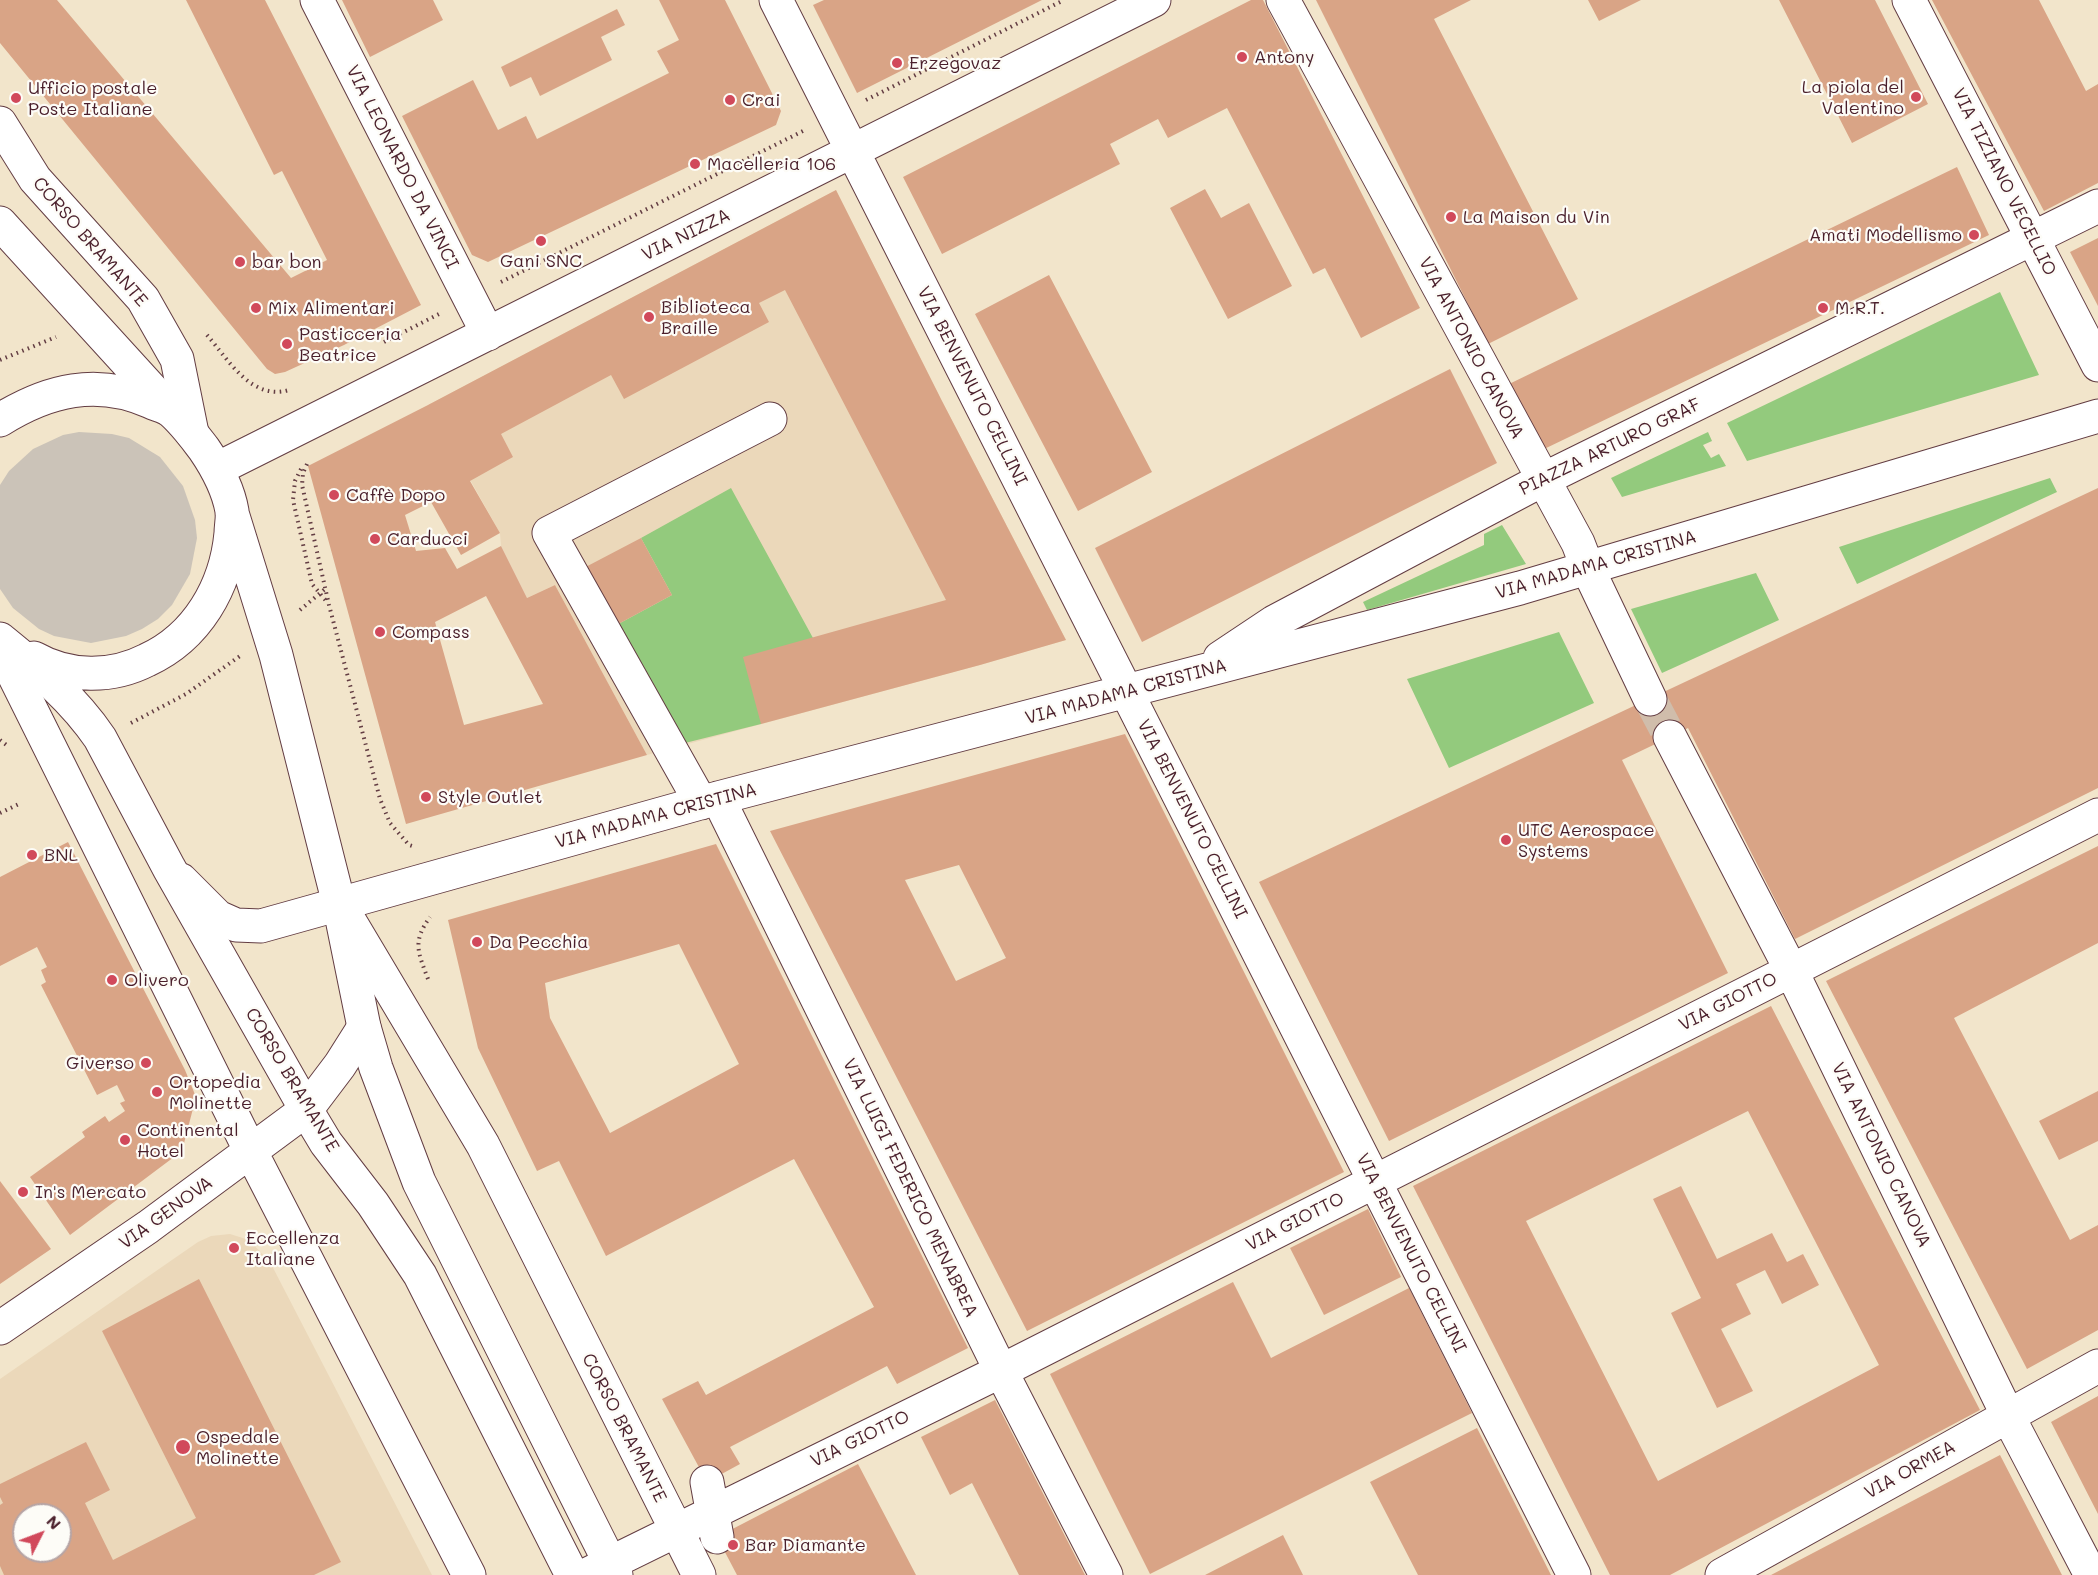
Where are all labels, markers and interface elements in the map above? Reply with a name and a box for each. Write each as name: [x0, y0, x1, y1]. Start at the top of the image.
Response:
place label: Antony: [1254, 46, 1314, 68]
marker: Antony: [1235, 50, 1249, 64]
place label: Erzegovaz: [909, 52, 1001, 74]
marker: Erzegovaz: [890, 56, 904, 70]
street label: VIA LEONARDO DA VINCI: [341, 62, 463, 272]
place label: La piola del Valentino: [1802, 76, 1904, 118]
place label: Ufficio postale Poste Italiane: [28, 77, 157, 119]
street label: VIA TIZIANO VECELLIO: [1947, 85, 2061, 279]
place label: Crai: [742, 89, 781, 111]
marker: La piola del Valentino: [1909, 90, 1923, 104]
marker: Ufficio postale Poste Italiane: [9, 91, 23, 105]
marker: Crai: [723, 93, 737, 107]
place label: Macelleria 106: [707, 153, 836, 175]
marker: Macelleria 106: [688, 157, 702, 171]
street label: CORSO BRAMANTE: [28, 173, 152, 311]
street label: VIA NIZZA: [638, 204, 734, 266]
place label: La Maison du Vin: [1463, 206, 1610, 228]
marker: La Maison du Vin: [1444, 210, 1458, 224]
place label: Amati Modellismo: [1809, 224, 1962, 246]
marker: Amati Modellismo: [1967, 228, 1981, 242]
marker: Gani SNC: [534, 234, 548, 248]
place label: Gani SNC: [500, 250, 582, 272]
place label: bar bon: [252, 251, 322, 273]
street label: VIA ANTONIO CANOVA: [1414, 253, 1528, 443]
marker: bar bon: [233, 255, 247, 269]
street label: VIA BENVENUTO CELLINI: [912, 283, 1032, 489]
place label: Biblioteca Braille: [661, 296, 751, 338]
place label: Mix Alimentari: [268, 297, 394, 319]
place label: M.R.T.: [1835, 297, 1885, 319]
marker: Mix Alimentari: [249, 301, 263, 315]
marker: M.R.T.: [1816, 301, 1830, 315]
marker: Biblioteca Braille: [642, 310, 656, 324]
place label: Pasticceria Beatrice: [299, 323, 401, 366]
marker: Pasticceria Beatrice: [280, 337, 294, 351]
street label: PIAZZA ARTURO GRAF: [1516, 394, 1704, 500]
place label: Caffè Dopo: [346, 484, 445, 506]
marker: Caffè Dopo: [327, 488, 341, 502]
street label: VIA MADAMA CRISTINA: [1493, 526, 1699, 604]
place label: Carducci: [387, 528, 468, 550]
marker: Carducci: [368, 532, 382, 546]
place label: Compass: [392, 621, 470, 643]
marker: Compass: [373, 625, 387, 639]
street label: VIA MADAMA CRISTINA: [1023, 655, 1229, 729]
street label: VIA BENVENUTO CELLINI: [1132, 716, 1252, 922]
street label: VIA MADAMA CRISTINA: [553, 779, 759, 853]
place label: Style Outlet: [438, 786, 542, 808]
marker: Style Outlet: [419, 790, 433, 804]
place label: UTC Aerospace Systems: [1518, 819, 1655, 862]
marker: UTC Aerospace Systems: [1499, 833, 1513, 847]
place label: BNL: [44, 844, 78, 866]
marker: BNL: [25, 848, 39, 862]
place label: Da Pecchia: [489, 931, 589, 953]
marker: Da Pecchia: [470, 935, 484, 949]
street label: VIA GIOTTO: [1675, 968, 1781, 1036]
place label: Olivero: [124, 969, 189, 991]
marker: Olivero: [105, 973, 119, 987]
street label: CORSO BRAMANTE: [240, 1004, 344, 1156]
place label: Giverso: [66, 1052, 134, 1074]
street label: VIA LUIGI FEDERICO MENABREA: [838, 1055, 982, 1321]
marker: Giverso: [139, 1056, 153, 1070]
street label: VIA ANTONIO CANOVA: [1827, 1059, 1935, 1251]
place label: Ortopedia Molinette: [169, 1071, 261, 1114]
marker: Ortopedia Molinette: [150, 1085, 164, 1099]
place label: Continental Hotel: [137, 1119, 239, 1162]
marker: Continental Hotel: [118, 1133, 132, 1147]
street label: VIA BENVENUTO CELLINI: [1351, 1150, 1471, 1356]
street label: VIA GENOVA: [115, 1172, 217, 1254]
place label: In's Mercato: [35, 1181, 146, 1203]
marker: In's Mercato: [16, 1185, 30, 1199]
street label: VIA GIOTTO: [1242, 1188, 1348, 1256]
place label: Eccellenza Italiane: [246, 1227, 340, 1270]
marker: Eccellenza Italiane: [227, 1241, 241, 1255]
street label: CORSO BRAMANTE: [577, 1350, 671, 1506]
street label: VIA GIOTTO: [807, 1406, 913, 1472]
place label: Ospedale Molinette: [196, 1426, 280, 1468]
street label: VIA ORMEA: [1861, 1436, 1959, 1504]
marker: Ospedale Molinette: [174, 1438, 192, 1456]
north arrow: [12, 1503, 72, 1563]
text: N: [42, 1510, 66, 1534]
place label: Bar Diamante: [745, 1534, 866, 1556]
marker: Bar Diamante: [726, 1538, 740, 1552]

